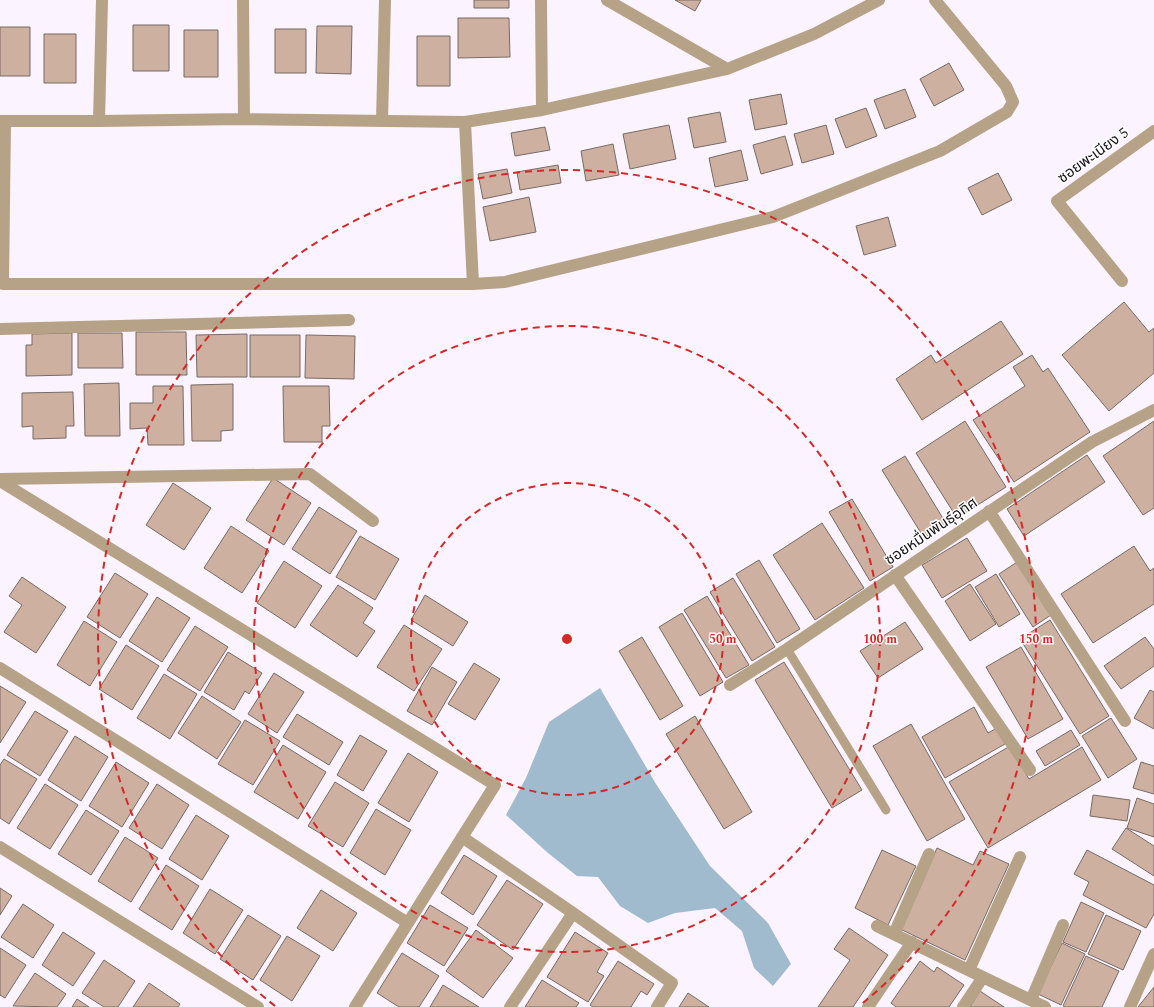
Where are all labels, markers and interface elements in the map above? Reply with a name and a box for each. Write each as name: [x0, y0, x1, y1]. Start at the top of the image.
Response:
street label: ซอยพะเนียง 5: [1053, 122, 1134, 189]
street label: ซอยหมื่นพันธุ์อุทิศ: [880, 492, 982, 571]
text: 50 m: [709, 630, 737, 649]
text: 100 m: [863, 630, 897, 649]
text: 150 m: [1019, 630, 1053, 649]
centre of rings: [560, 632, 574, 646]

